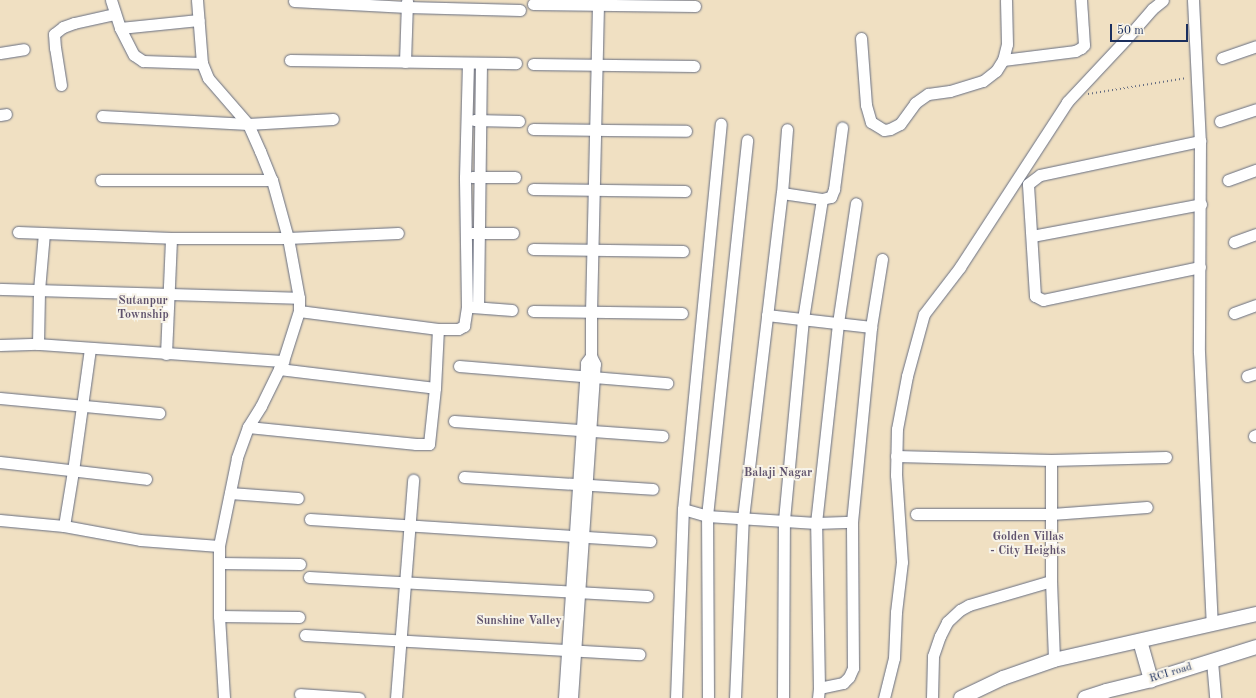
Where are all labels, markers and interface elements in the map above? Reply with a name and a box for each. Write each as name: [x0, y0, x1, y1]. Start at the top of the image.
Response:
scale bar: [1112, 16, 1190, 42]
text: 50 m: [1117, 25, 1144, 37]
district label: Sutanpur Township: [117, 295, 169, 323]
district label: Balaji Nagar: [744, 467, 812, 481]
district label: Golden Villas - City Heights: [990, 531, 1066, 559]
district label: Sunshine Valley: [476, 615, 562, 629]
street label: RCI road: [1148, 661, 1194, 687]

